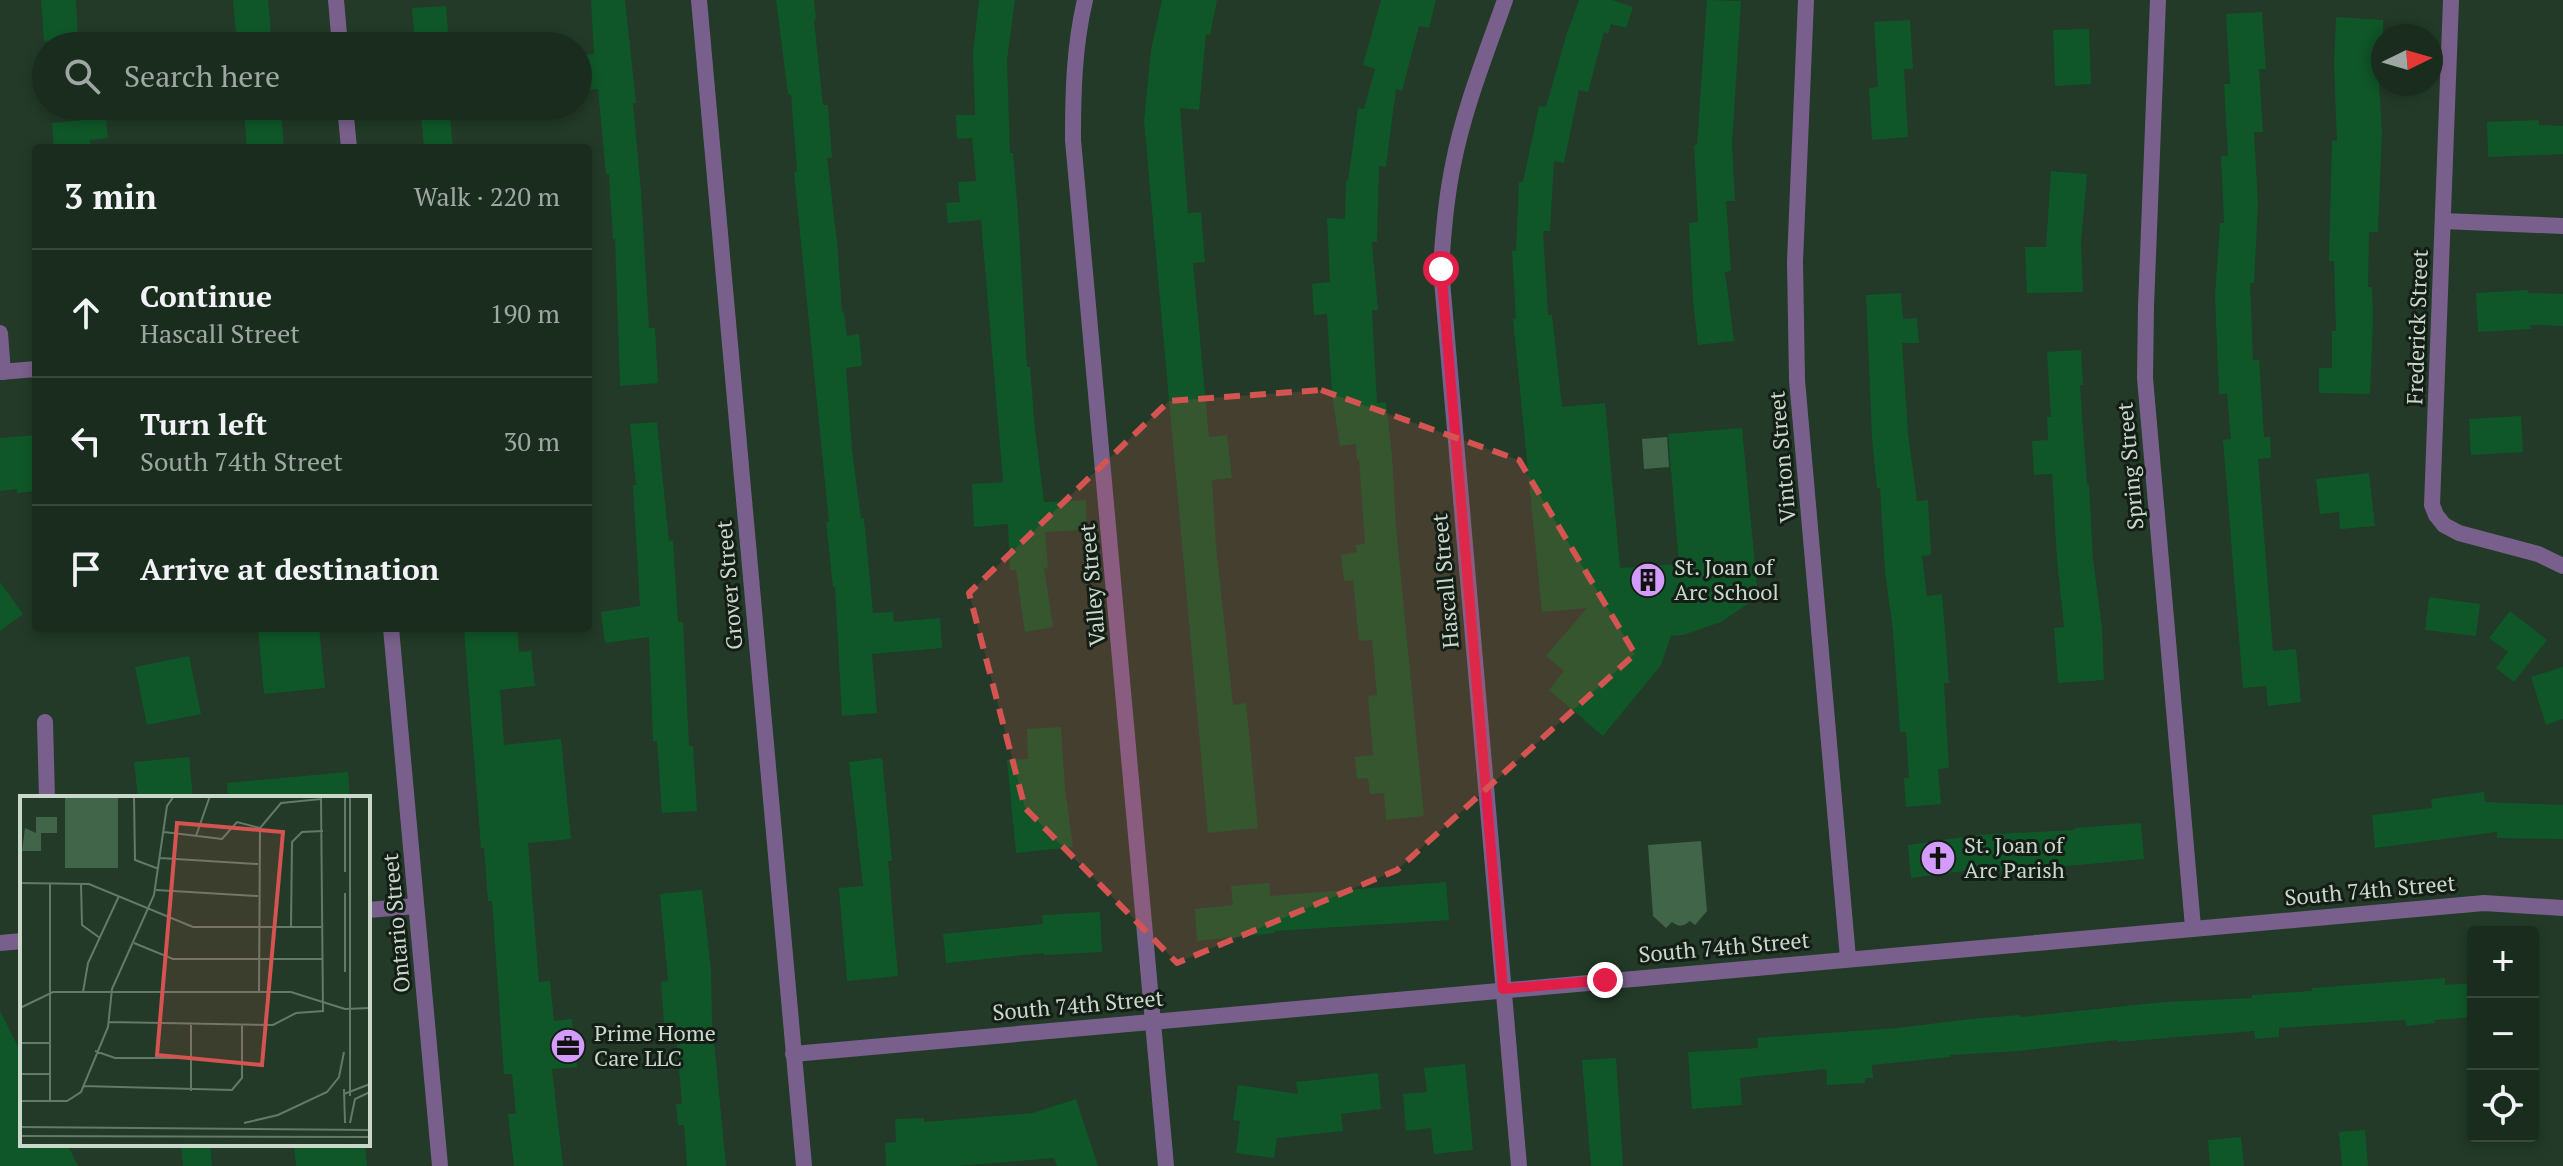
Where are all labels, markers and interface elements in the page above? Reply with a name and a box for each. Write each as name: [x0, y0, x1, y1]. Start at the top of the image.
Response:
north arrow: [2371, 24, 2443, 96]
search box: [32, 32, 592, 120]
icon: search: [60, 54, 104, 98]
text: Search here: [124, 56, 280, 96]
text: 3 min: [64, 174, 157, 219]
text: Walk · 220 m: [414, 179, 560, 213]
street label: Frederick Street: [2399, 249, 2434, 405]
route start: [1423, 251, 1459, 287]
text: Continue: [140, 276, 272, 316]
icon: ahead: [64, 291, 108, 335]
text: 190 m: [490, 296, 560, 330]
text: Hascall Street: [140, 316, 300, 350]
street label: Vinton Street: [1761, 390, 1802, 524]
street label: Spring Street: [2109, 401, 2150, 531]
text: Turn left: [140, 404, 267, 444]
icon: left: [64, 419, 108, 463]
text: 30 m: [504, 424, 560, 458]
text: South 74th Street: [140, 444, 343, 478]
street label: Hascall Street: [1424, 512, 1465, 650]
street label: Grover Street: [708, 519, 749, 651]
street label: Valley Street: [1072, 522, 1111, 648]
icon: arrive: [64, 547, 108, 591]
text: Arrive at destination: [140, 549, 439, 589]
place label: St. Joan of Arc School: [1674, 552, 1779, 606]
building icon: St. Joan of Arc School: [1629, 561, 1667, 599]
inset map: [20, 796, 370, 1146]
place label: St. Joan of Arc Parish: [1964, 830, 2065, 884]
church icon: St. Joan of Arc Parish: [1919, 839, 1957, 877]
street label: Ontario Street: [375, 852, 416, 994]
street label: South 74th Street: [2283, 868, 2457, 911]
street label: South 74th Street: [1637, 925, 1811, 968]
map controls: [2467, 926, 2539, 1142]
button: +: [2467, 926, 2539, 998]
route end: [1587, 962, 1623, 998]
street label: South 74th Street: [991, 983, 1165, 1026]
button: −: [2467, 998, 2539, 1070]
place label: Prime Home Care LLC: [594, 1018, 716, 1072]
office icon: Prime Home Care LLC: [549, 1027, 587, 1065]
button: locate: [2467, 1070, 2539, 1142]

